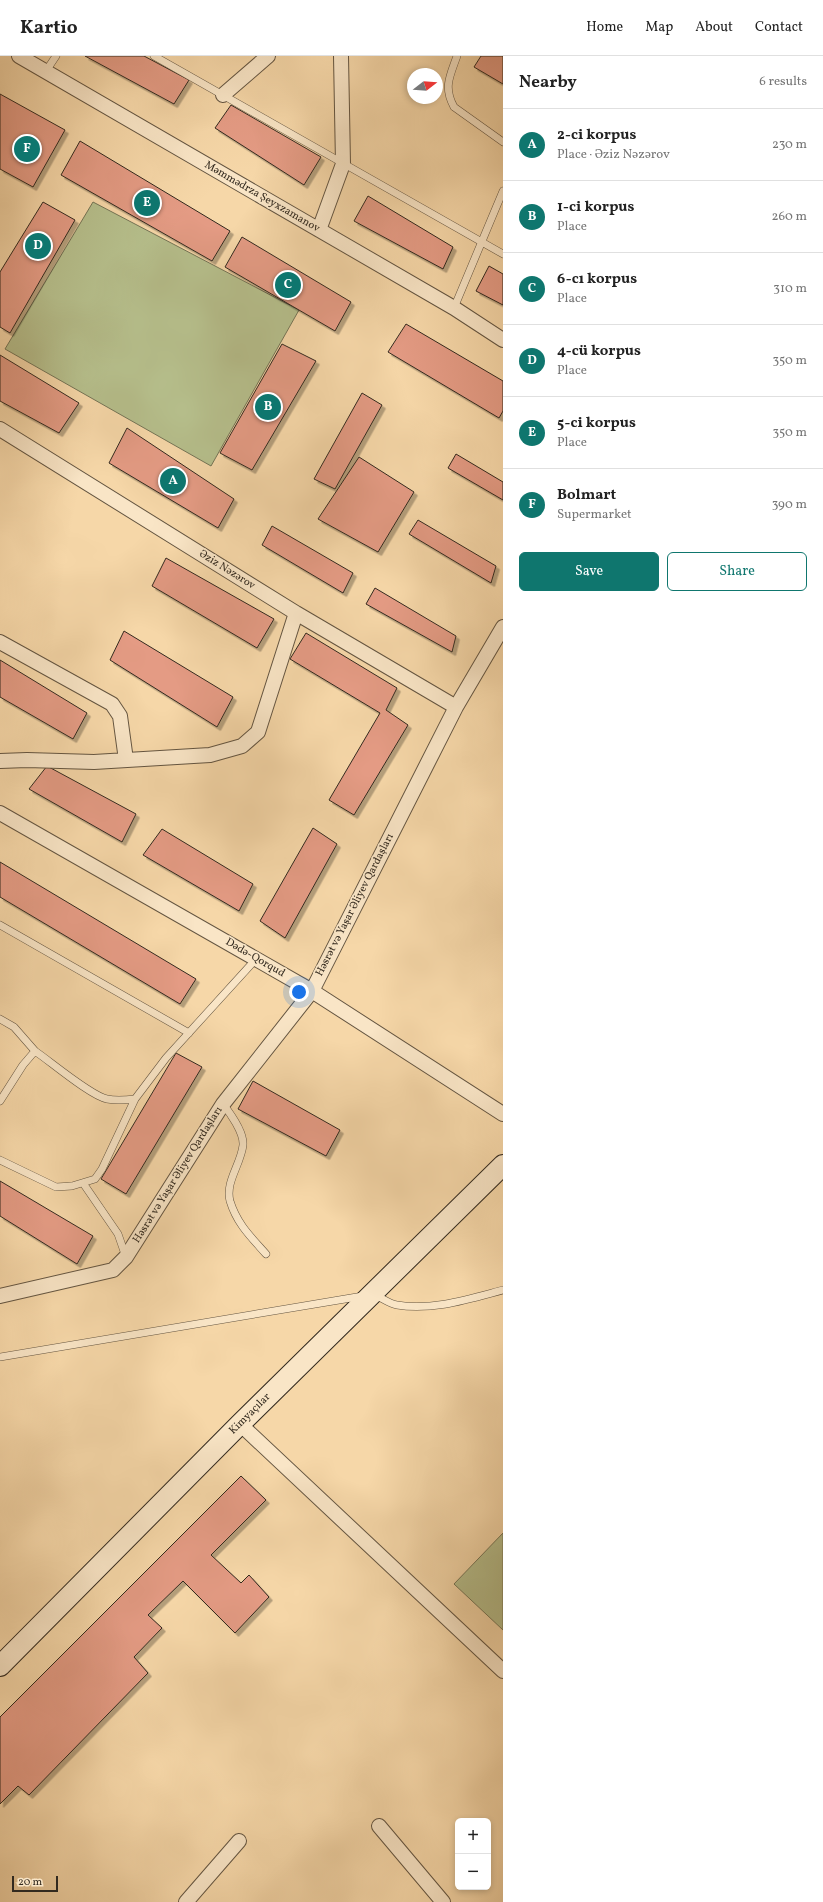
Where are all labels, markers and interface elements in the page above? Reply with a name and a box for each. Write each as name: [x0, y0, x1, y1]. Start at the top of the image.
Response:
text: Kartio: [20, 15, 78, 41]
text: Home: [586, 18, 623, 37]
text: Map: [645, 18, 673, 37]
text: About: [695, 18, 733, 37]
text: Contact: [755, 18, 803, 37]
north arrow: [407, 68, 443, 104]
text: Nearby: [519, 71, 577, 94]
text: 6 results: [759, 73, 807, 91]
text: 2-ci korpus: [557, 125, 636, 146]
pin: F: [14, 134, 40, 164]
text: A: [527, 136, 537, 154]
text: 230 m: [772, 136, 807, 154]
text: Place · Əziz Nəzərov: [557, 146, 670, 164]
street label: Məmmədrza Şeyxzamanov: [201, 158, 323, 236]
pin: E: [134, 188, 160, 218]
text: 1-ci korpus: [557, 197, 634, 218]
text: B: [528, 208, 536, 226]
text: 260 m: [772, 208, 807, 226]
text: Place: [557, 218, 587, 236]
pin: D: [25, 231, 51, 261]
text: 6-cı korpus: [557, 269, 637, 290]
pin: C: [275, 270, 301, 300]
text: C: [528, 280, 536, 298]
text: 310 m: [773, 280, 807, 298]
text: Place: [557, 290, 587, 308]
text: 4-cü korpus: [557, 341, 641, 362]
text: D: [527, 352, 537, 370]
text: 350 m: [772, 352, 807, 370]
text: Place: [557, 362, 587, 380]
pin: B: [255, 392, 281, 422]
text: 5-ci korpus: [557, 413, 636, 434]
text: E: [528, 424, 536, 442]
text: 350 m: [772, 424, 807, 442]
text: Place: [557, 434, 587, 452]
pin: A: [160, 466, 186, 496]
text: Bolmart: [557, 485, 616, 506]
text: F: [528, 496, 536, 514]
text: 390 m: [772, 496, 807, 514]
text: Supermarket: [557, 506, 632, 524]
street label: Əziz Nəzərov: [196, 547, 258, 593]
button: Save: [519, 552, 659, 591]
button: Share: [667, 552, 807, 591]
street label: Həsrət və Yaşar Əliyev Qardaşları: [312, 831, 398, 979]
street label: Dədə-Qorqud: [222, 935, 288, 981]
your location: [289, 982, 309, 1002]
street label: Həsrət və Yaşar Əliyev Qardaşları: [130, 1104, 226, 1246]
street label: Kimyaçılar: [226, 1390, 274, 1438]
map controls: [455, 1818, 491, 1890]
button: +: [455, 1818, 491, 1854]
button: −: [455, 1854, 491, 1890]
scale bar: [12, 1874, 58, 1893]
text: 20 m: [18, 1875, 42, 1890]

